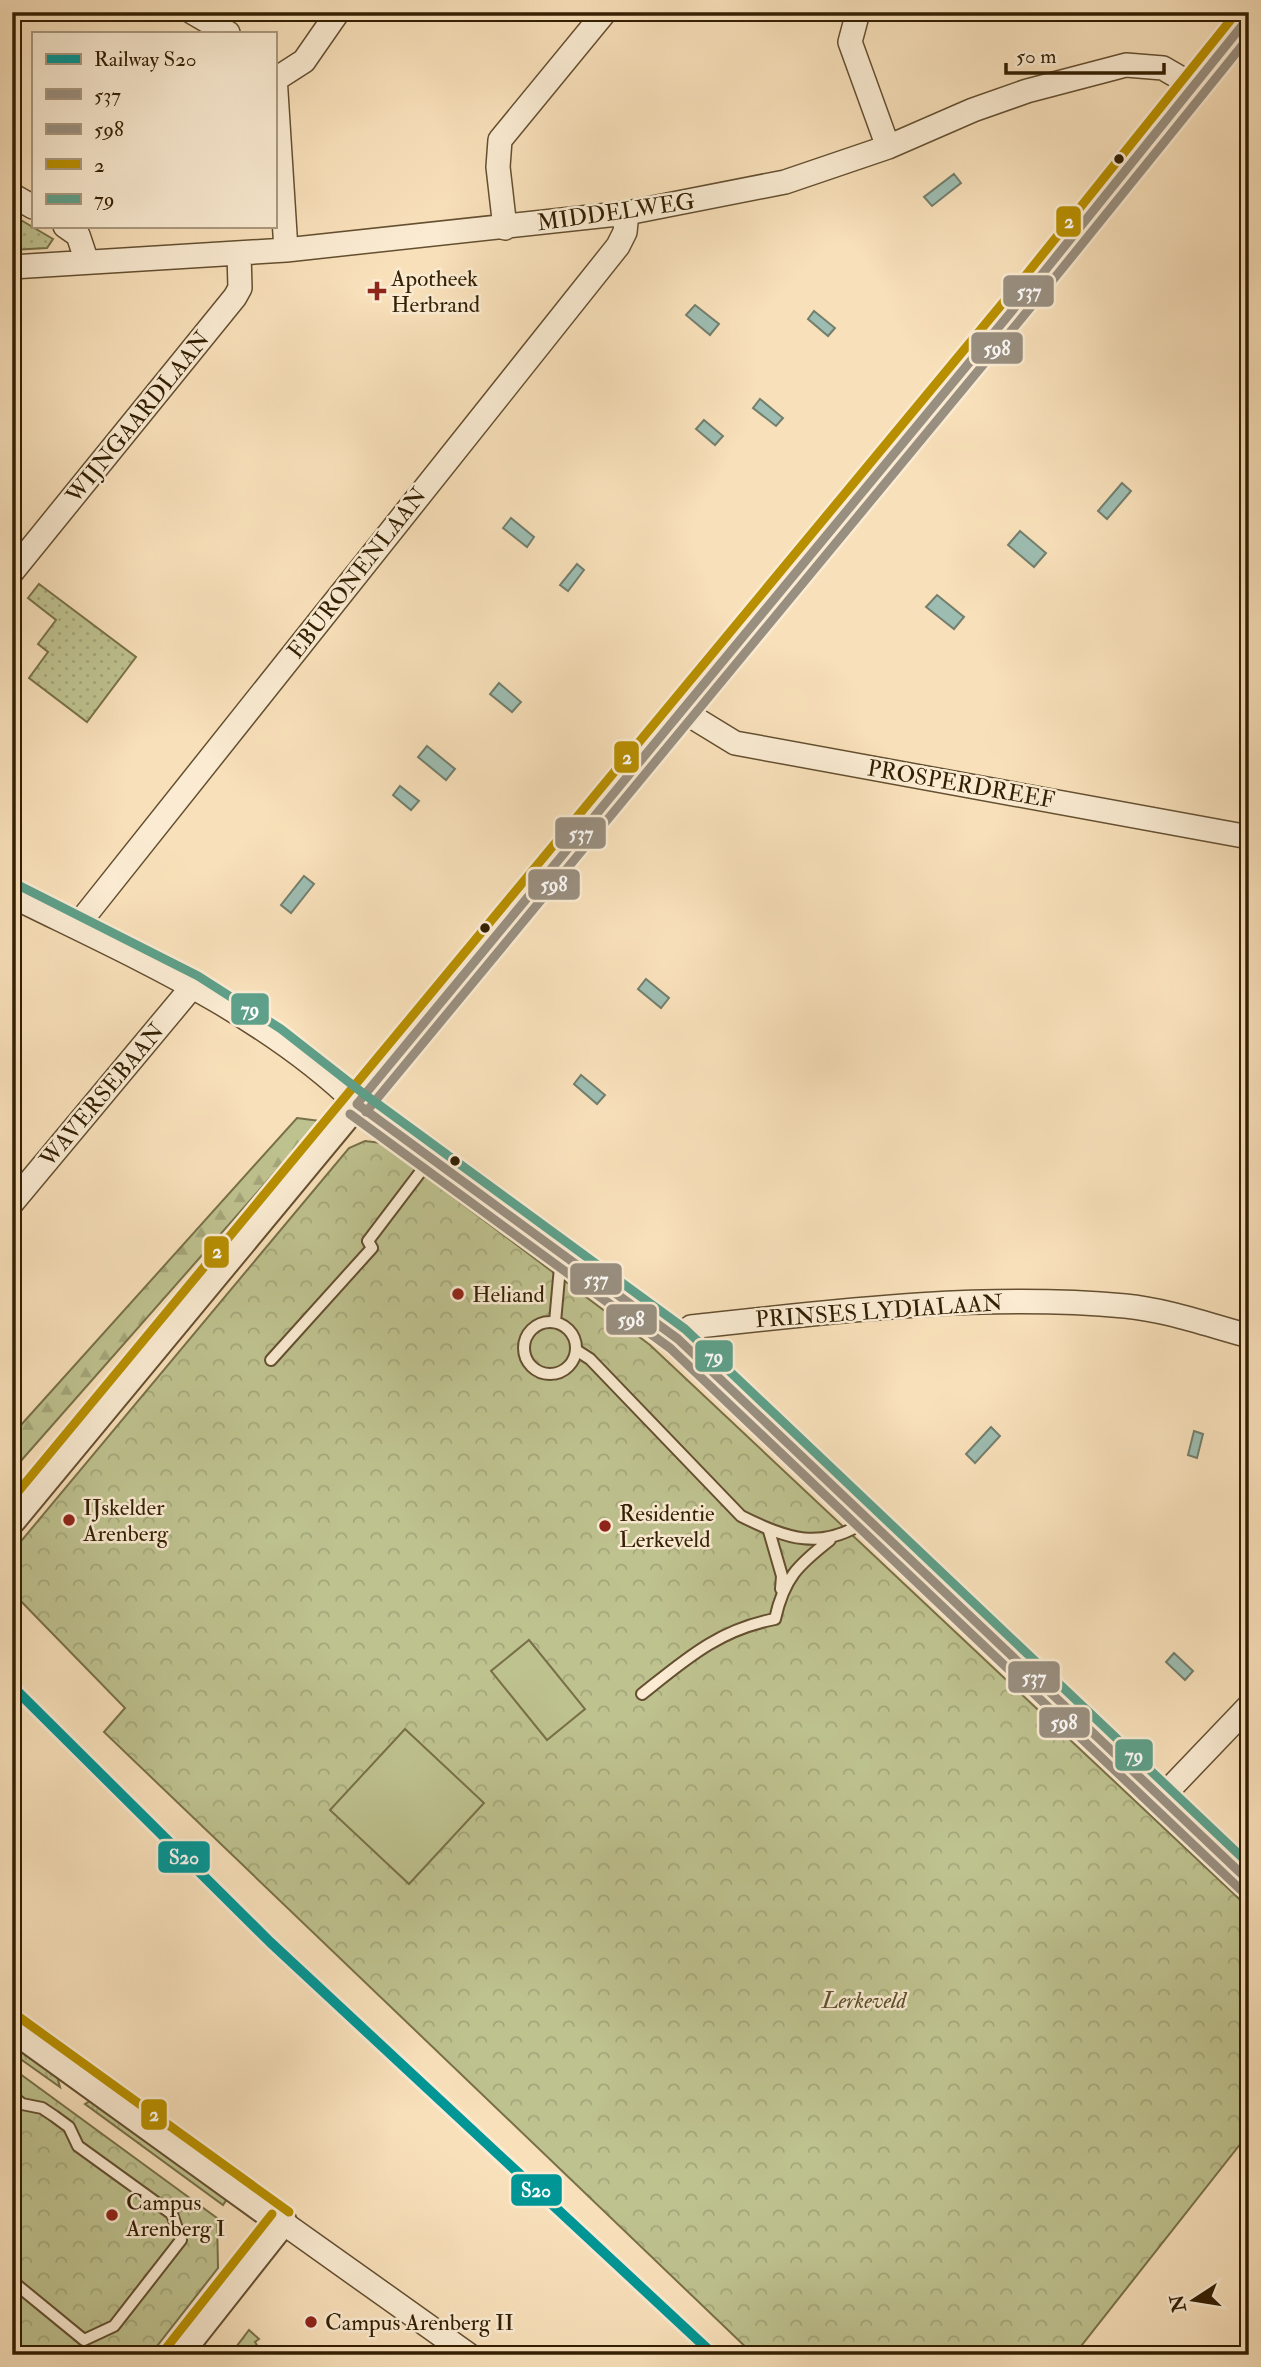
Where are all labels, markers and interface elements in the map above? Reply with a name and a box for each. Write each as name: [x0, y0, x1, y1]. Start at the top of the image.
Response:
legend: [32, 32, 276, 228]
scale bar: [1006, 32, 1163, 76]
text: 50 m: [1016, 43, 1057, 70]
text: Railway S20: [94, 46, 197, 73]
text: 537: [94, 82, 121, 109]
text: 598: [94, 116, 124, 143]
text: 2: [94, 152, 105, 179]
unlabelled marker: [1112, 152, 1126, 166]
text: 79: [94, 186, 114, 213]
street label: MIDDELWEG: [535, 187, 697, 237]
line badge: 2: [1055, 205, 1082, 238]
text: 2: [1064, 210, 1074, 234]
place label: Apotheek Herbrand: [390, 264, 480, 319]
line badge: 537: [1002, 274, 1055, 308]
text: 537: [1017, 280, 1041, 304]
marker: Apotheek Herbrand: [369, 283, 385, 299]
street label: WIJNGAARDLAAN: [59, 325, 216, 510]
line badge: 598: [970, 331, 1024, 365]
text: 598: [984, 337, 1011, 361]
street label: EBURONENLAAN: [281, 481, 433, 665]
line badge: 2: [613, 740, 640, 774]
text: 2: [622, 746, 632, 770]
street label: PROSPERDREEF: [865, 753, 1057, 815]
line badge: 537: [554, 816, 607, 850]
text: 537: [569, 822, 593, 846]
line badge: 598: [527, 868, 581, 901]
text: 598: [541, 873, 568, 897]
unlabelled marker: [478, 921, 492, 935]
line badge: 79: [230, 992, 270, 1026]
text: 79: [241, 998, 259, 1022]
street label: WAVERSEBAAN: [33, 1017, 171, 1174]
unlabelled marker: [448, 1154, 462, 1168]
line badge: 2: [203, 1235, 230, 1269]
text: 2: [212, 1240, 222, 1264]
line badge: 537: [569, 1262, 623, 1296]
text: 537: [584, 1268, 608, 1292]
place label: Heliand: [472, 1280, 545, 1309]
marker: Heliand: [450, 1286, 466, 1302]
street label: PRINSES LYDIALAAN: [754, 1288, 1004, 1334]
line badge: 598: [605, 1303, 658, 1336]
text: 598: [618, 1308, 645, 1332]
line badge: 79: [694, 1339, 734, 1373]
text: 79: [705, 1345, 723, 1369]
place label: IJskelder Arenberg: [82, 1493, 169, 1548]
place label: Residentie Lerkeveld: [619, 1499, 715, 1554]
marker: IJskelder Arenberg: [61, 1512, 77, 1528]
marker: Residentie Lerkeveld: [597, 1518, 613, 1534]
line badge: 537: [1007, 1660, 1061, 1694]
text: 537: [1022, 1666, 1046, 1690]
line badge: 598: [1038, 1706, 1091, 1739]
text: 598: [1051, 1711, 1078, 1735]
line badge: 79: [1114, 1738, 1154, 1772]
text: 79: [1125, 1744, 1143, 1768]
line badge: S20: [157, 1840, 211, 1874]
text: S20: [169, 1846, 199, 1870]
park label: Lerkeveld: [821, 1986, 907, 2015]
line badge: 2: [140, 2098, 168, 2131]
text: 2: [149, 2103, 159, 2127]
line badge: S20: [510, 2173, 563, 2207]
text: S20: [521, 2179, 551, 2203]
place label: Campus Arenberg I: [125, 2188, 225, 2243]
marker: Campus Arenberg I: [104, 2207, 120, 2223]
north arrow: [1160, 2266, 1230, 2336]
text: N: [1165, 2292, 1192, 2315]
place label: Campus Arenberg II: [325, 2308, 514, 2338]
marker: Campus Arenberg II: [303, 2314, 319, 2330]

